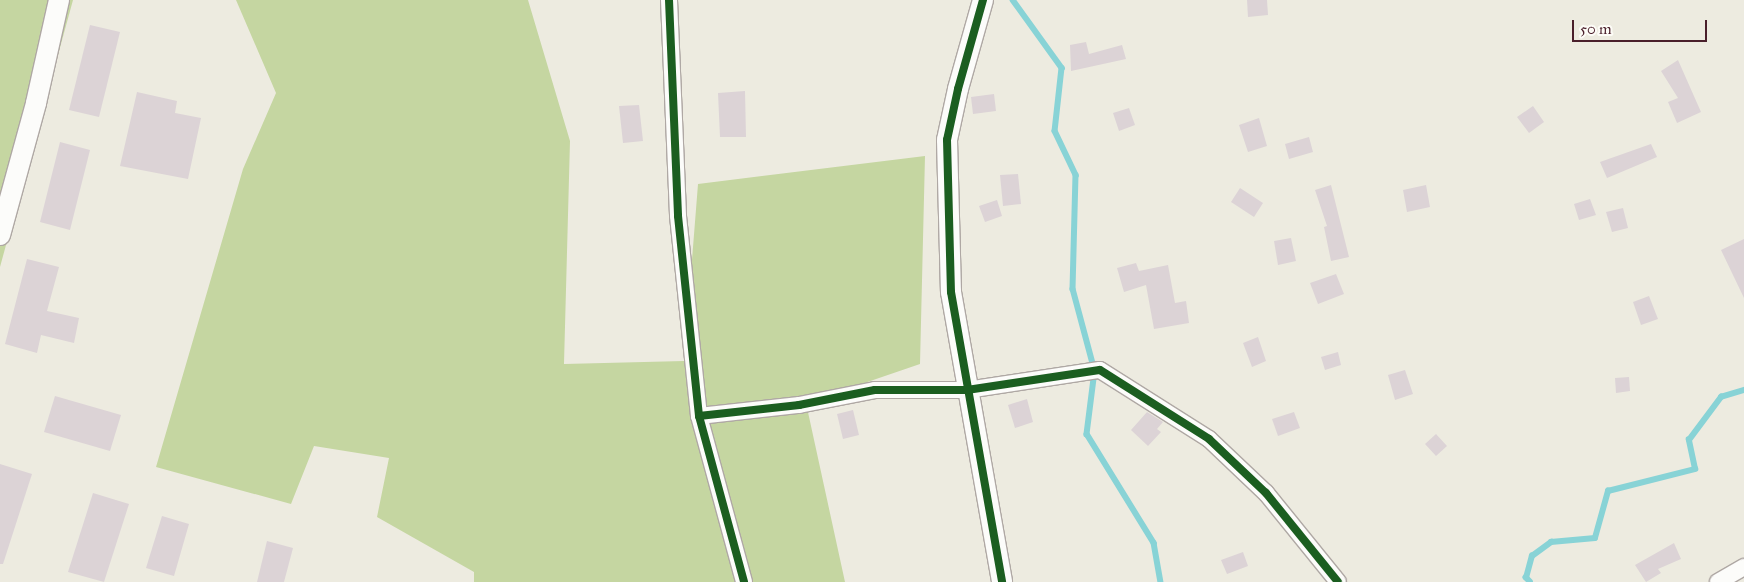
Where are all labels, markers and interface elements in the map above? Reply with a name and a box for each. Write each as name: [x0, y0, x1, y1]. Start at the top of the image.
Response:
scale bar: [1574, 10, 1709, 42]
text: 50 m: [1580, 20, 1612, 38]

